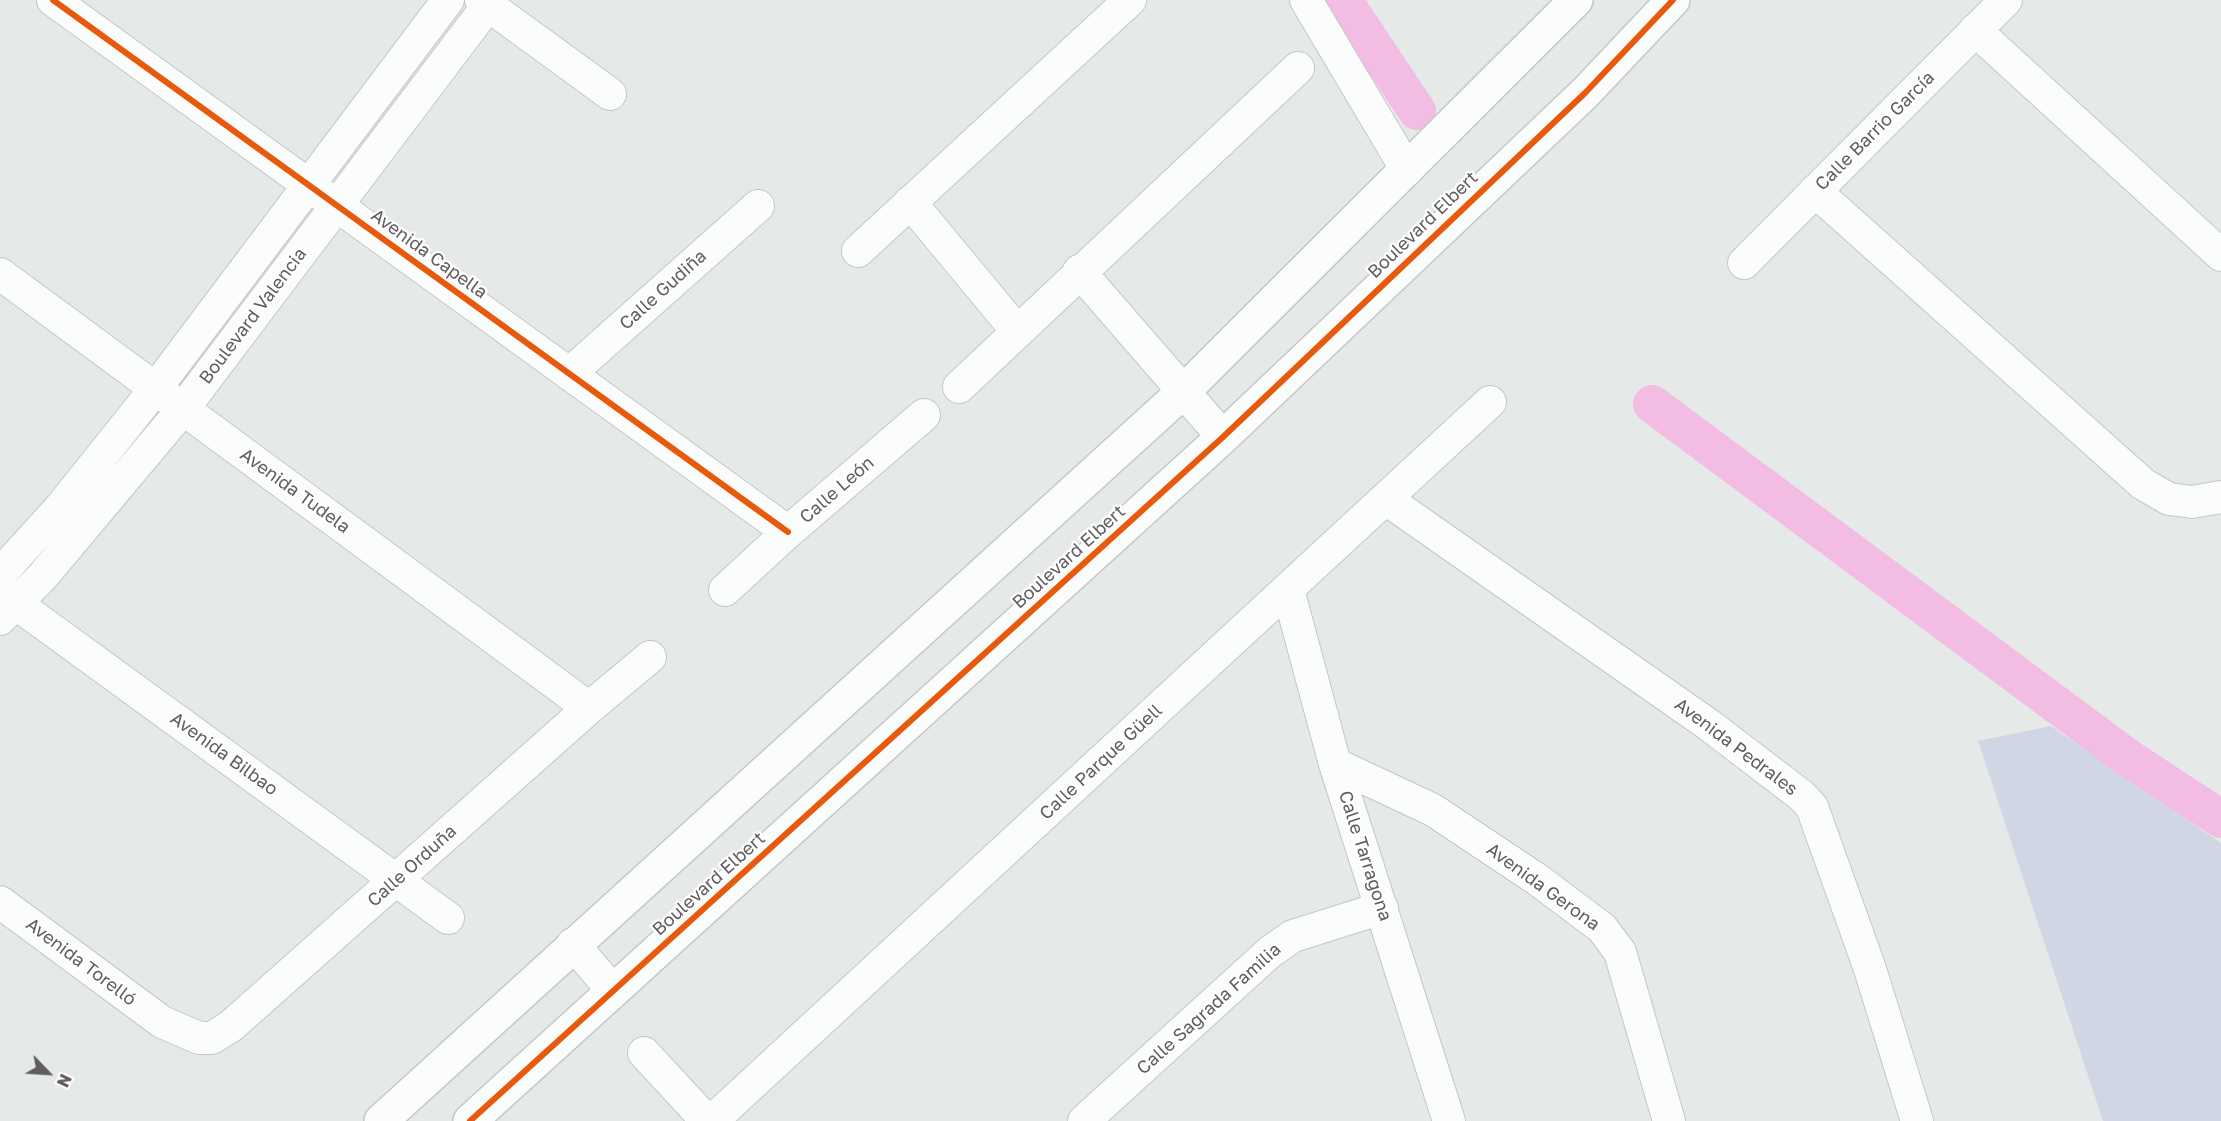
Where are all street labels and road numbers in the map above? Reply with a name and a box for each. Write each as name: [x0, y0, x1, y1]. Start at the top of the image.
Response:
street label: Calle Barrio García: [1811, 67, 1939, 195]
street label: Boulevard Elbert: [1364, 167, 1482, 283]
street label: Avenida Capella: [367, 205, 491, 303]
street label: Boulevard Valencia: [195, 244, 311, 388]
street label: Calle Gudiña: [615, 245, 711, 335]
street label: Avenida Tudela: [236, 444, 354, 538]
street label: Calle León: [796, 452, 878, 528]
street label: Boulevard Elbert: [1008, 501, 1130, 613]
street label: Avenida Pedrales: [1670, 694, 1802, 800]
street label: Calle Parque Güell: [1035, 700, 1167, 824]
street label: Avenida Bilbao: [166, 708, 282, 800]
street label: Calle Tarragona: [1334, 788, 1396, 924]
street label: Calle Orduña: [363, 820, 461, 912]
street label: Boulevard Elbert: [648, 828, 770, 940]
street label: Avenida Gerona: [1482, 839, 1604, 935]
street label: Avenida Torelló: [22, 913, 140, 1011]
street label: Calle Sagrada Familia: [1133, 939, 1285, 1079]

